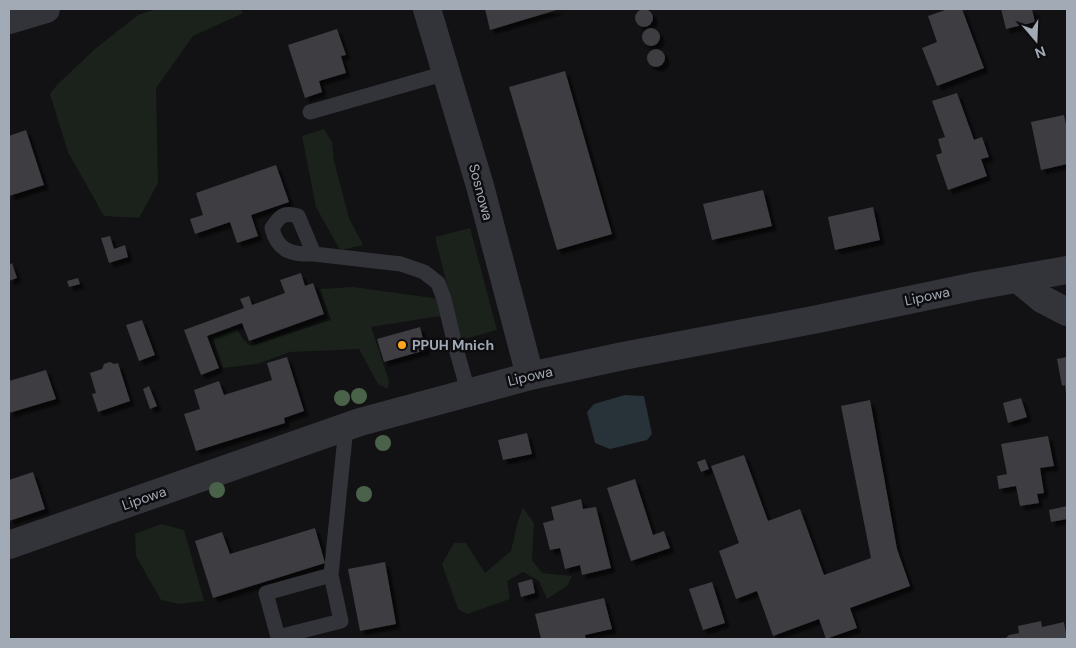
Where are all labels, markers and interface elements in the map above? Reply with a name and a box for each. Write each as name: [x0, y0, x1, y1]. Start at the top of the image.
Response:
north arrow: [1011, 15, 1061, 65]
text: N: [1032, 42, 1048, 62]
street label: Sosnowa: [465, 162, 497, 222]
street label: Lipowa: [903, 282, 951, 310]
place label: PPUH Mnich: [412, 336, 494, 354]
marker: PPUH Mnich: [396, 339, 408, 351]
street label: Lipowa: [506, 362, 554, 390]
street label: Lipowa: [120, 482, 168, 514]

